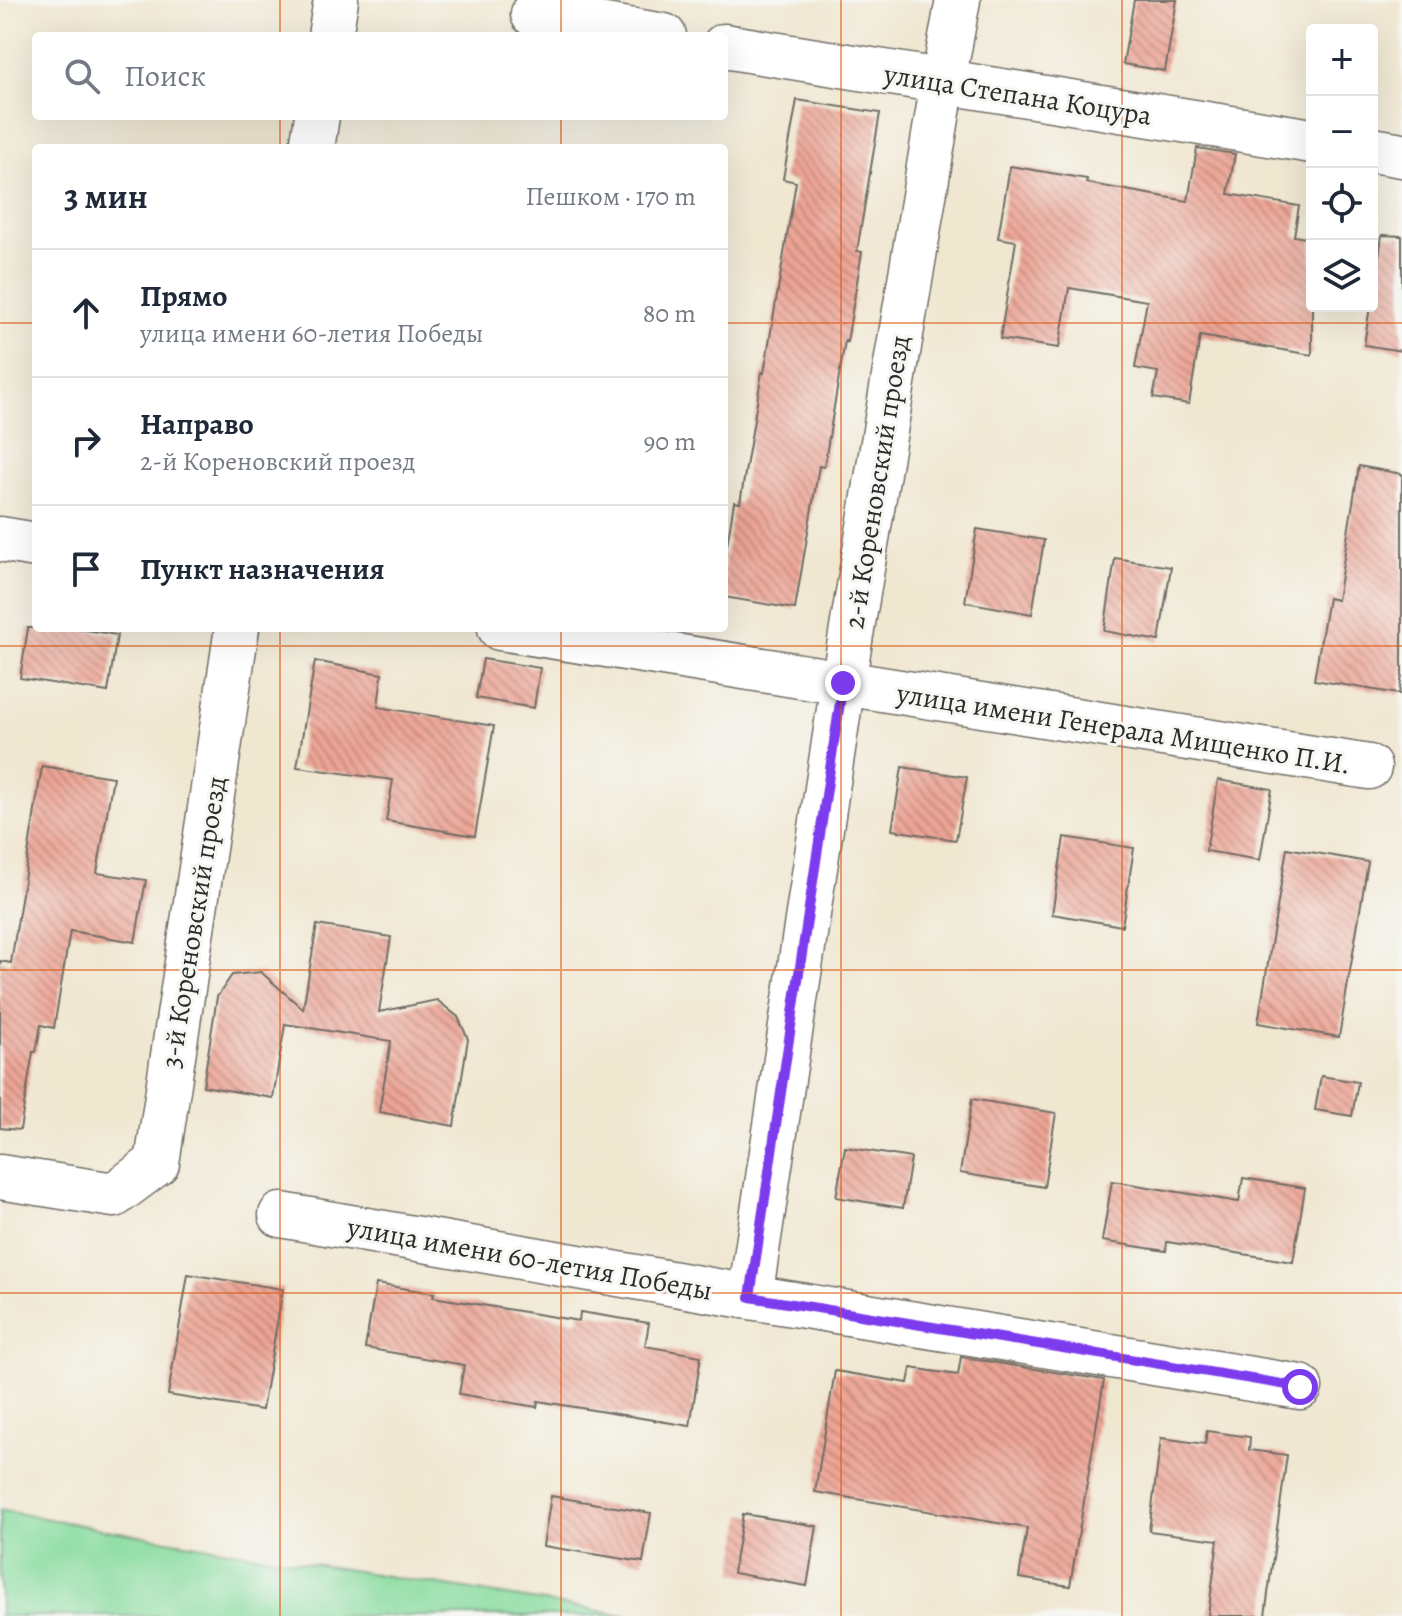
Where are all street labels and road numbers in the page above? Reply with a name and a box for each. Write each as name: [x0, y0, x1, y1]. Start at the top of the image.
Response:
street label: улица Степана Коцура: [880, 55, 1154, 135]
street label: 2-й Кореновский проезд: [835, 333, 919, 632]
street label: улица имени Генерала Мищенко П.И.: [893, 674, 1353, 784]
street label: 3-й Кореновский проезд: [152, 773, 236, 1071]
street label: улица имени 60-летия Победы: [344, 1208, 715, 1310]

